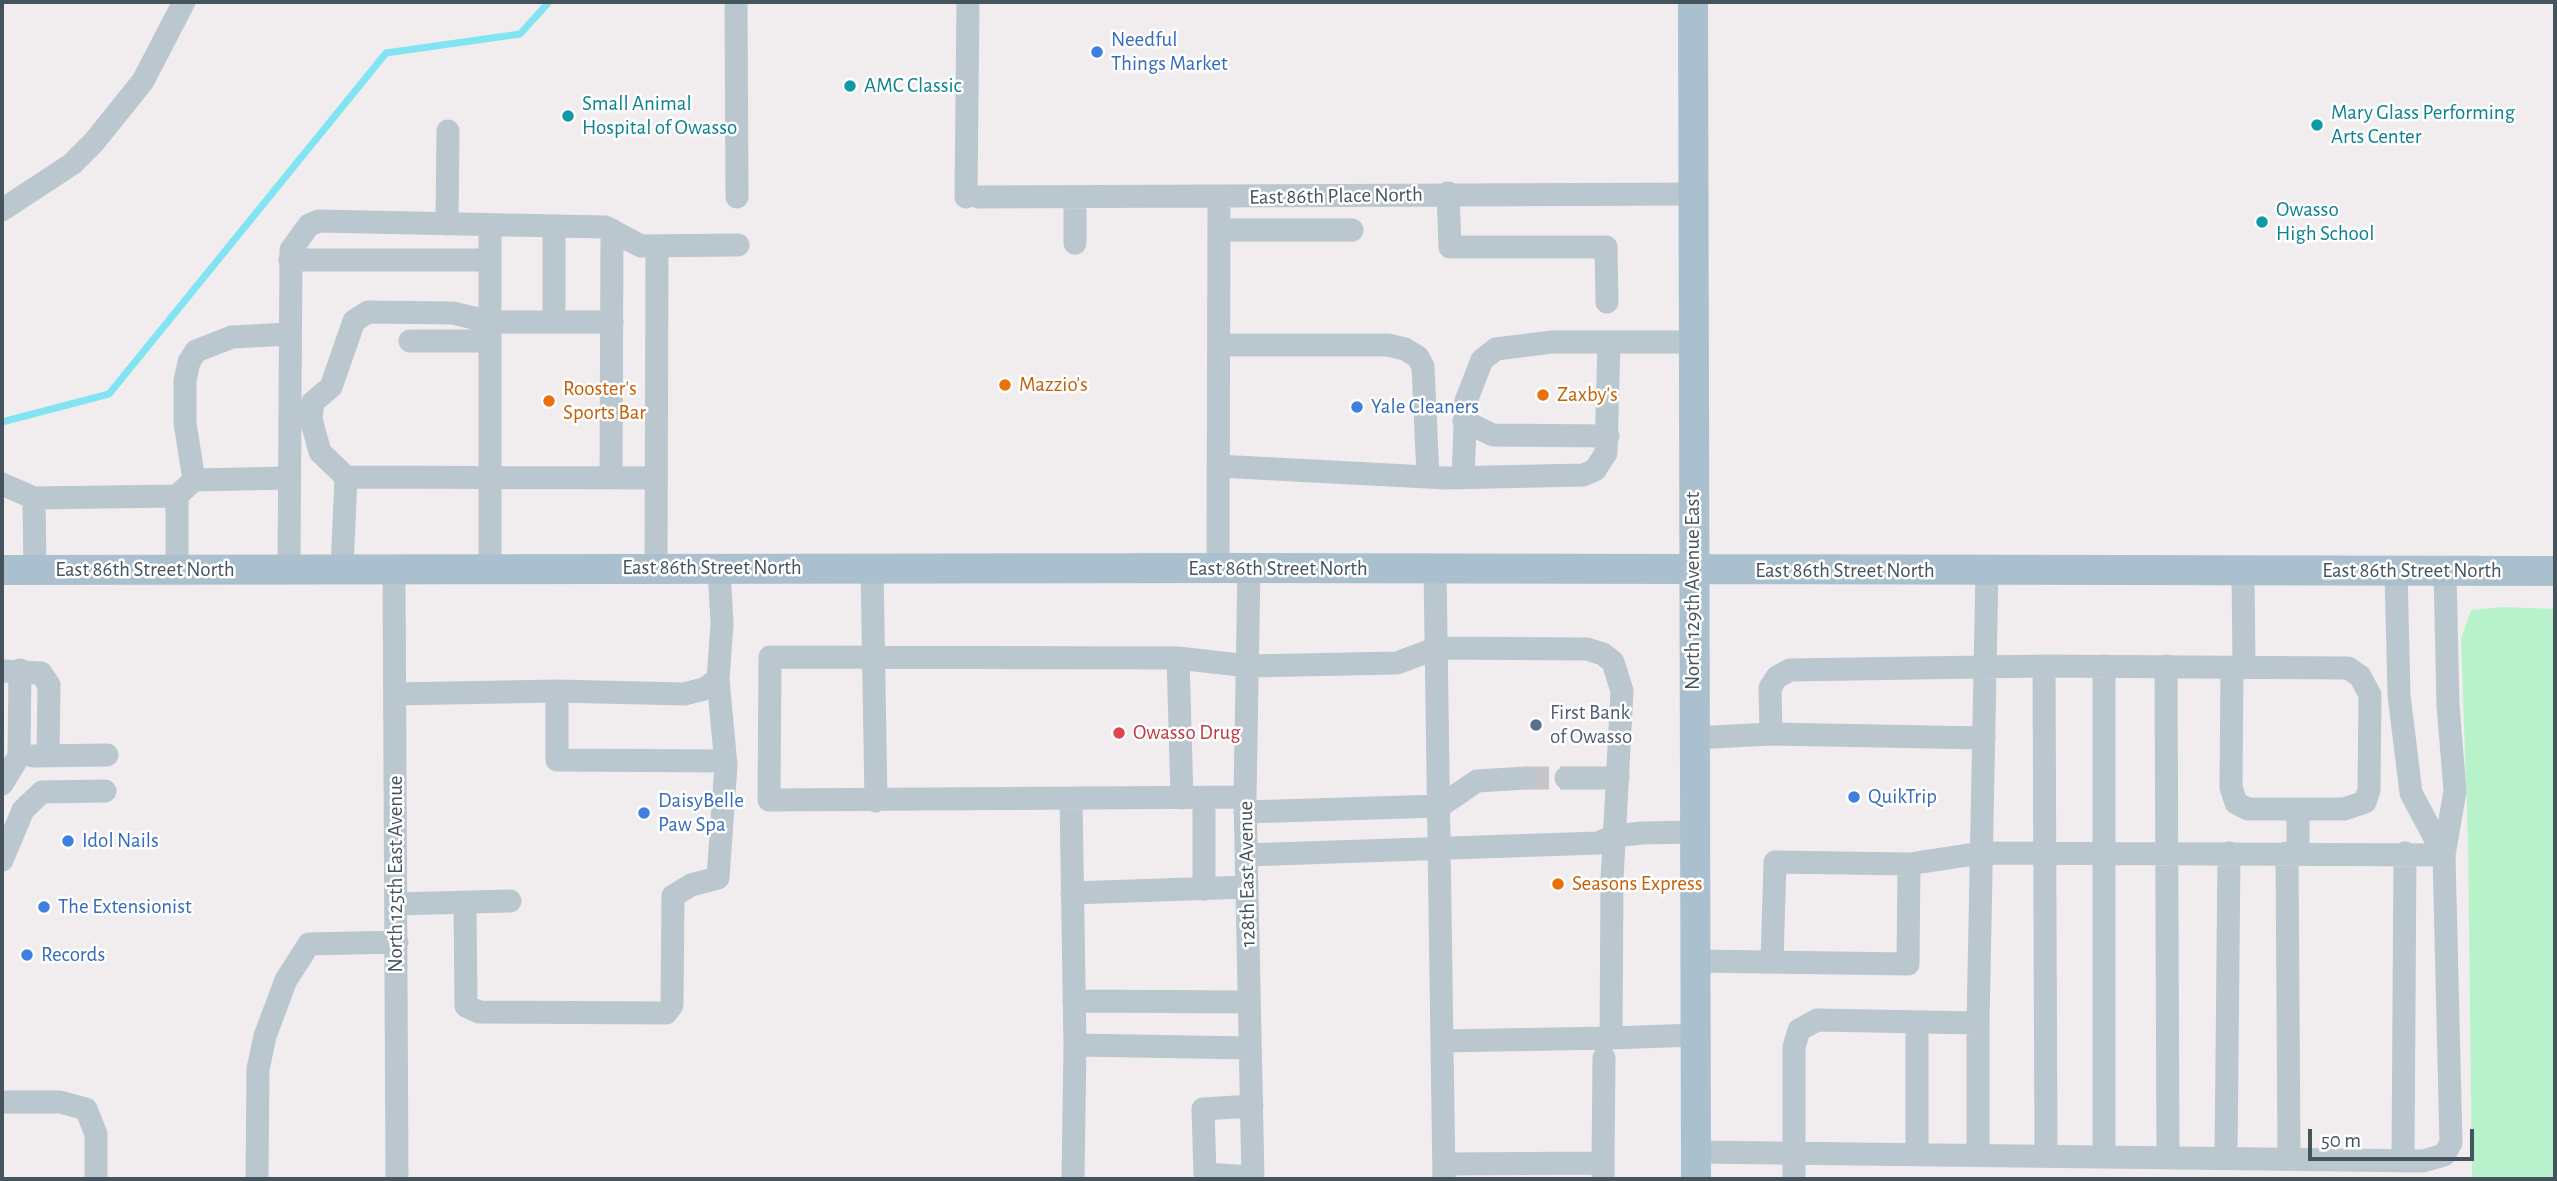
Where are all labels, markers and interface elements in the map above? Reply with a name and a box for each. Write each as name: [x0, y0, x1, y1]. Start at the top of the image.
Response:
place label: Needful Things Market: [1111, 27, 1228, 77]
marker: Needful Things Market: [1089, 44, 1105, 60]
place label: AMC Classic: [864, 73, 962, 99]
marker: AMC Classic: [842, 78, 858, 94]
place label: Small Animal Hospital of Owasso: [582, 91, 737, 141]
place label: Mary Glass Performing Arts Center: [2331, 100, 2515, 150]
marker: Small Animal Hospital of Owasso: [560, 108, 576, 124]
marker: Mary Glass Performing Arts Center: [2309, 117, 2325, 133]
street label: East 86th Place North: [1249, 182, 1423, 210]
place label: Owasso High School: [2276, 197, 2374, 247]
marker: Owasso High School: [2254, 214, 2270, 230]
place label: Mazzio's: [1019, 372, 1088, 398]
place label: Rooster's Sports Bar: [563, 376, 646, 426]
marker: Mazzio's: [997, 377, 1013, 393]
place label: Zaxby's: [1557, 382, 1618, 408]
marker: Zaxby's: [1535, 387, 1551, 403]
marker: Rooster's Sports Bar: [541, 393, 557, 409]
place label: Yale Cleaners: [1371, 394, 1479, 420]
marker: Yale Cleaners: [1349, 399, 1365, 415]
street label: North 129th Avenue East: [1680, 492, 1706, 690]
street label: East 86th Street North: [622, 555, 802, 581]
street label: East 86th Street North: [1188, 556, 1368, 582]
street label: East 86th Street North: [55, 557, 235, 583]
street label: East 86th Street North: [1755, 558, 1935, 584]
street label: East 86th Street North: [2322, 558, 2502, 584]
place label: First Bank of Owasso: [1550, 700, 1632, 750]
marker: First Bank of Owasso: [1528, 717, 1544, 733]
place label: Owasso Drug: [1133, 720, 1240, 746]
marker: Owasso Drug: [1111, 725, 1127, 741]
street label: North 125th East Avenue: [383, 775, 409, 973]
place label: QuikTrip: [1868, 784, 1937, 810]
place label: DaisyBelle Paw Spa: [658, 788, 744, 838]
marker: QuikTrip: [1846, 789, 1862, 805]
street label: 128th East Avenue: [1233, 801, 1261, 947]
marker: DaisyBelle Paw Spa: [636, 805, 652, 821]
place label: Idol Nails: [82, 828, 159, 854]
marker: Idol Nails: [60, 833, 76, 849]
place label: Seasons Express: [1572, 871, 1703, 897]
marker: Seasons Express: [1550, 876, 1566, 892]
place label: The Extensionist: [58, 894, 192, 920]
marker: The Extensionist: [36, 899, 52, 915]
place label: Records: [41, 942, 105, 968]
marker: Records: [19, 947, 35, 963]
scale bar: [2312, 1114, 2478, 1158]
text: 50 m: [2321, 1130, 2361, 1151]

